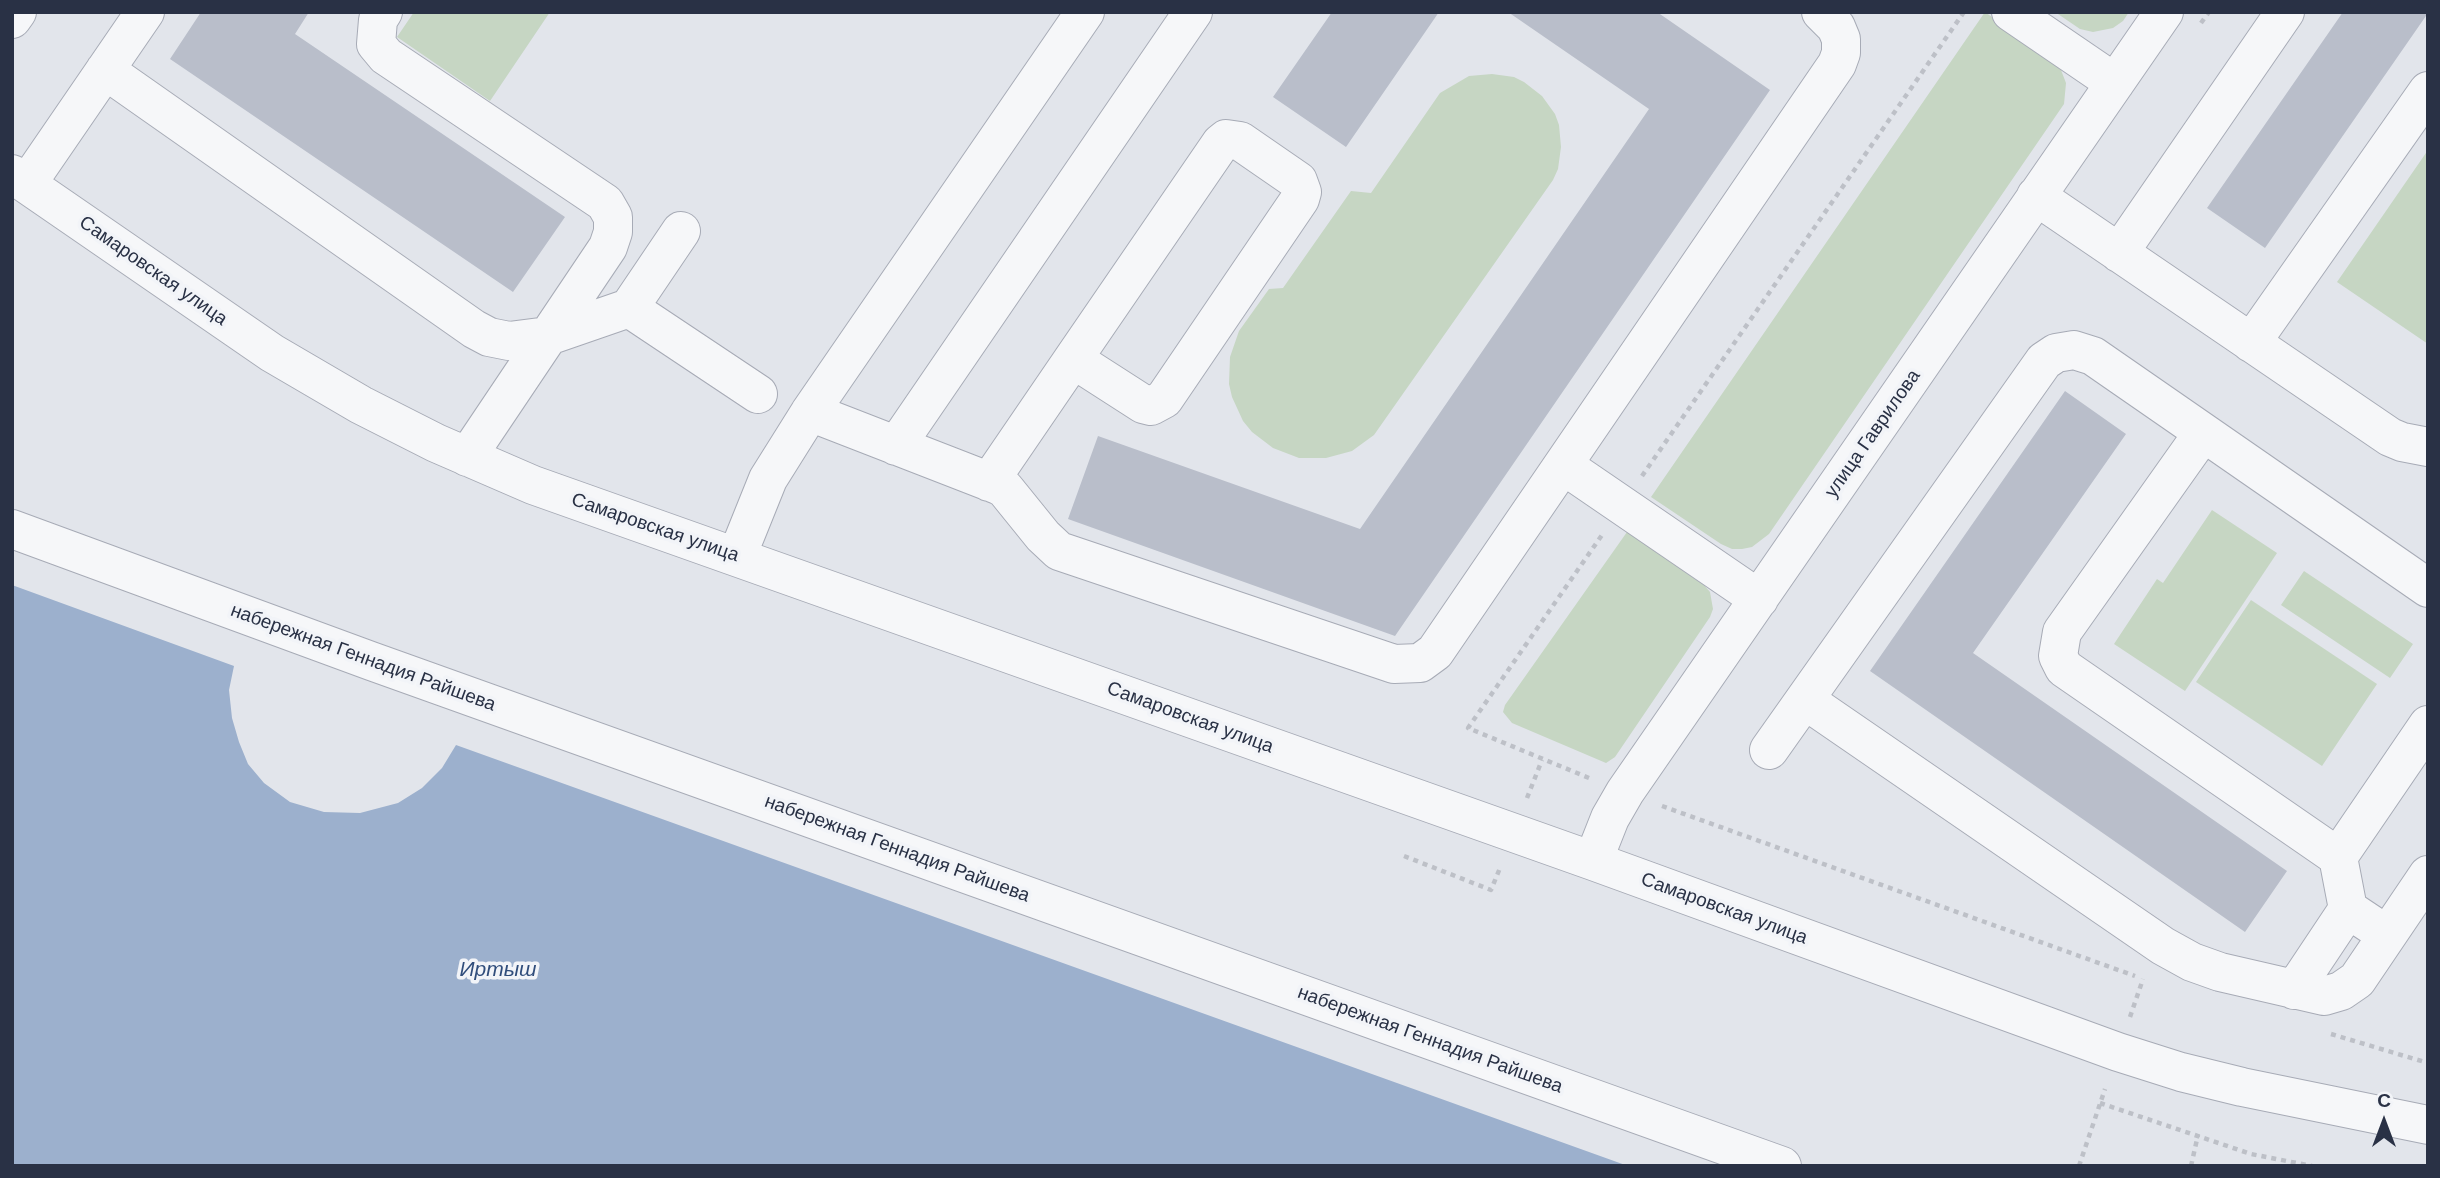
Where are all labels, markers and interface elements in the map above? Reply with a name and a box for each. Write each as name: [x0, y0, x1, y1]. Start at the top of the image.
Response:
street label: Самаровская улица: [74, 211, 232, 331]
street label: улица Гаврилова: [1820, 366, 1926, 502]
street label: Самаровская улица: [568, 489, 742, 567]
street label: набережная Геннадия Райшева: [227, 599, 499, 717]
street label: Самаровская улица: [1104, 677, 1276, 759]
street label: набережная Геннадия Райшева: [761, 790, 1033, 908]
street label: Самаровская улица: [1638, 868, 1810, 950]
water label: Иртыш: [459, 957, 537, 983]
street label: набережная Геннадия Райшева: [1294, 981, 1566, 1099]
north arrow: [2349, 1087, 2419, 1157]
text: С: [2377, 1090, 2391, 1111]

